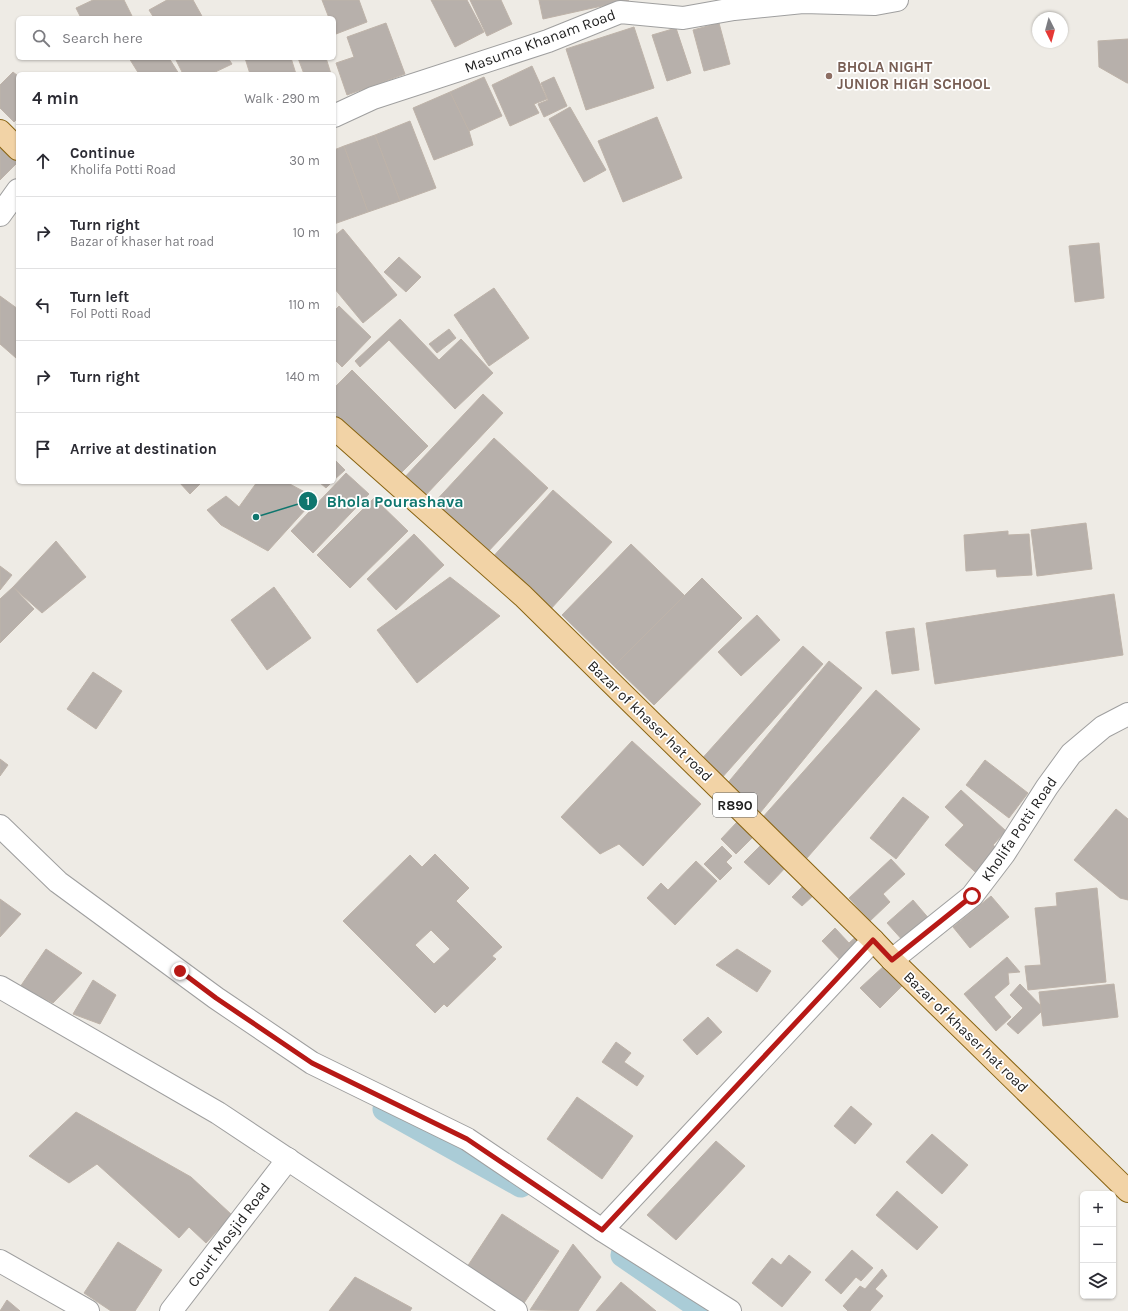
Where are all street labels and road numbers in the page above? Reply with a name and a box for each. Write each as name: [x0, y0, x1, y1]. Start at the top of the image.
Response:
street label: Masuma Khanam Road: [462, 5, 618, 77]
street label: Bazar of khaser hat road: [584, 657, 716, 785]
street label: Kholifa Potti Road: [977, 773, 1061, 885]
road number: R890: [713, 793, 757, 817]
street label: Bazar of khaser hat road: [900, 968, 1032, 1096]
street label: Court Mosjid Road: [184, 1179, 274, 1291]

